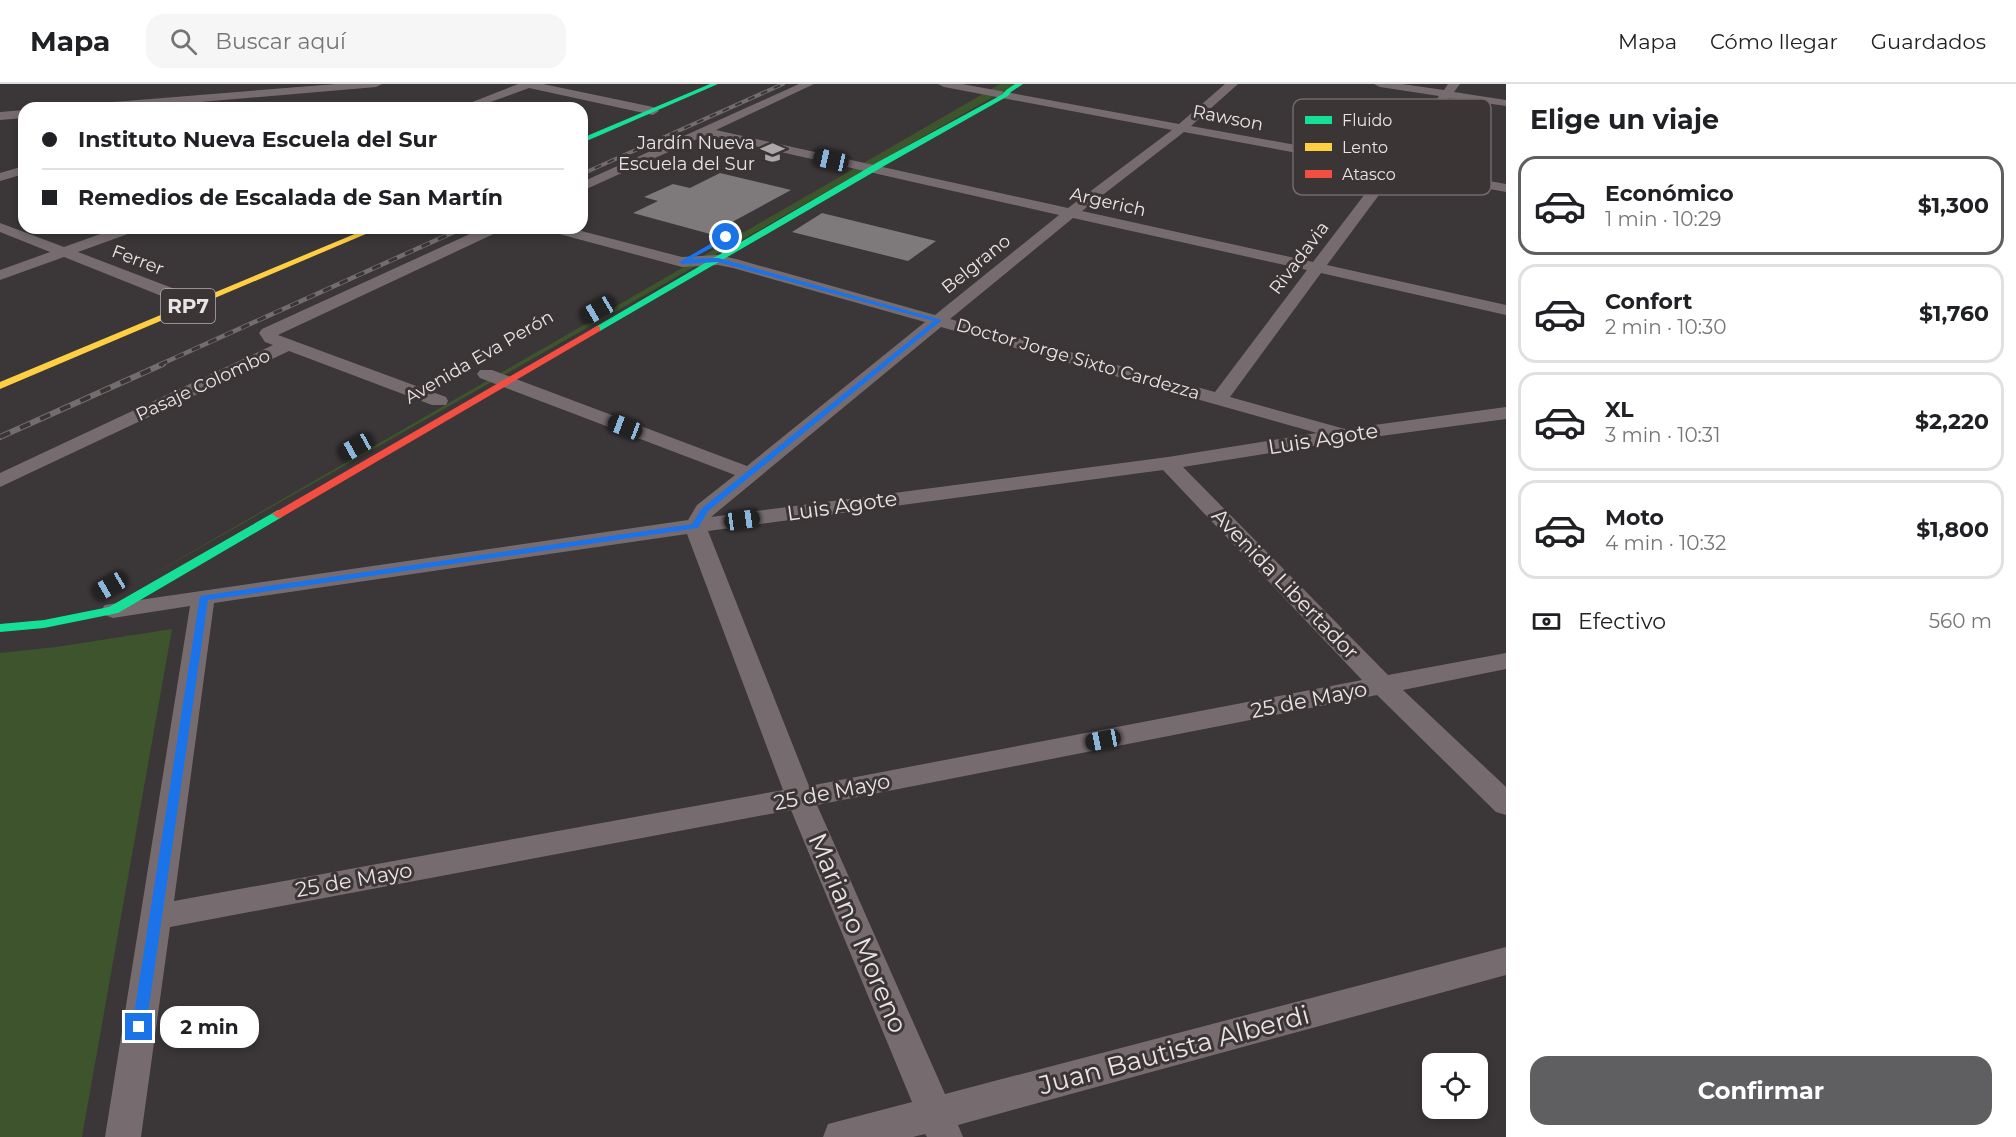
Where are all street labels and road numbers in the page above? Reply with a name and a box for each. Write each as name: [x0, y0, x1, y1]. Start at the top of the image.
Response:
street label: Rawson: [1191, 100, 1265, 136]
street label: Argerich: [1068, 183, 1148, 221]
street label: Rivadavia: [1264, 217, 1334, 299]
street label: Belgrano: [937, 230, 1015, 298]
street label: Ferrer: [109, 240, 167, 280]
road number: RP7: [161, 289, 215, 323]
street label: Avenida Eva Perón: [401, 305, 557, 409]
street label: Doctor Jorge Sixto Cardezza: [954, 314, 1202, 404]
street label: Pasaje Colombo: [132, 344, 274, 426]
street label: Luis Agote: [1266, 417, 1380, 460]
street label: Luis Agote: [785, 485, 899, 526]
street label: Avenida Libertador: [1207, 503, 1364, 664]
street label: 25 de Mayo: [1249, 676, 1369, 723]
street label: 25 de Mayo: [772, 768, 892, 815]
street label: Mariano Moreno: [801, 828, 915, 1038]
street label: 25 de Mayo: [294, 857, 414, 902]
street label: Juan Bautista Alberdi: [1034, 998, 1313, 1102]

